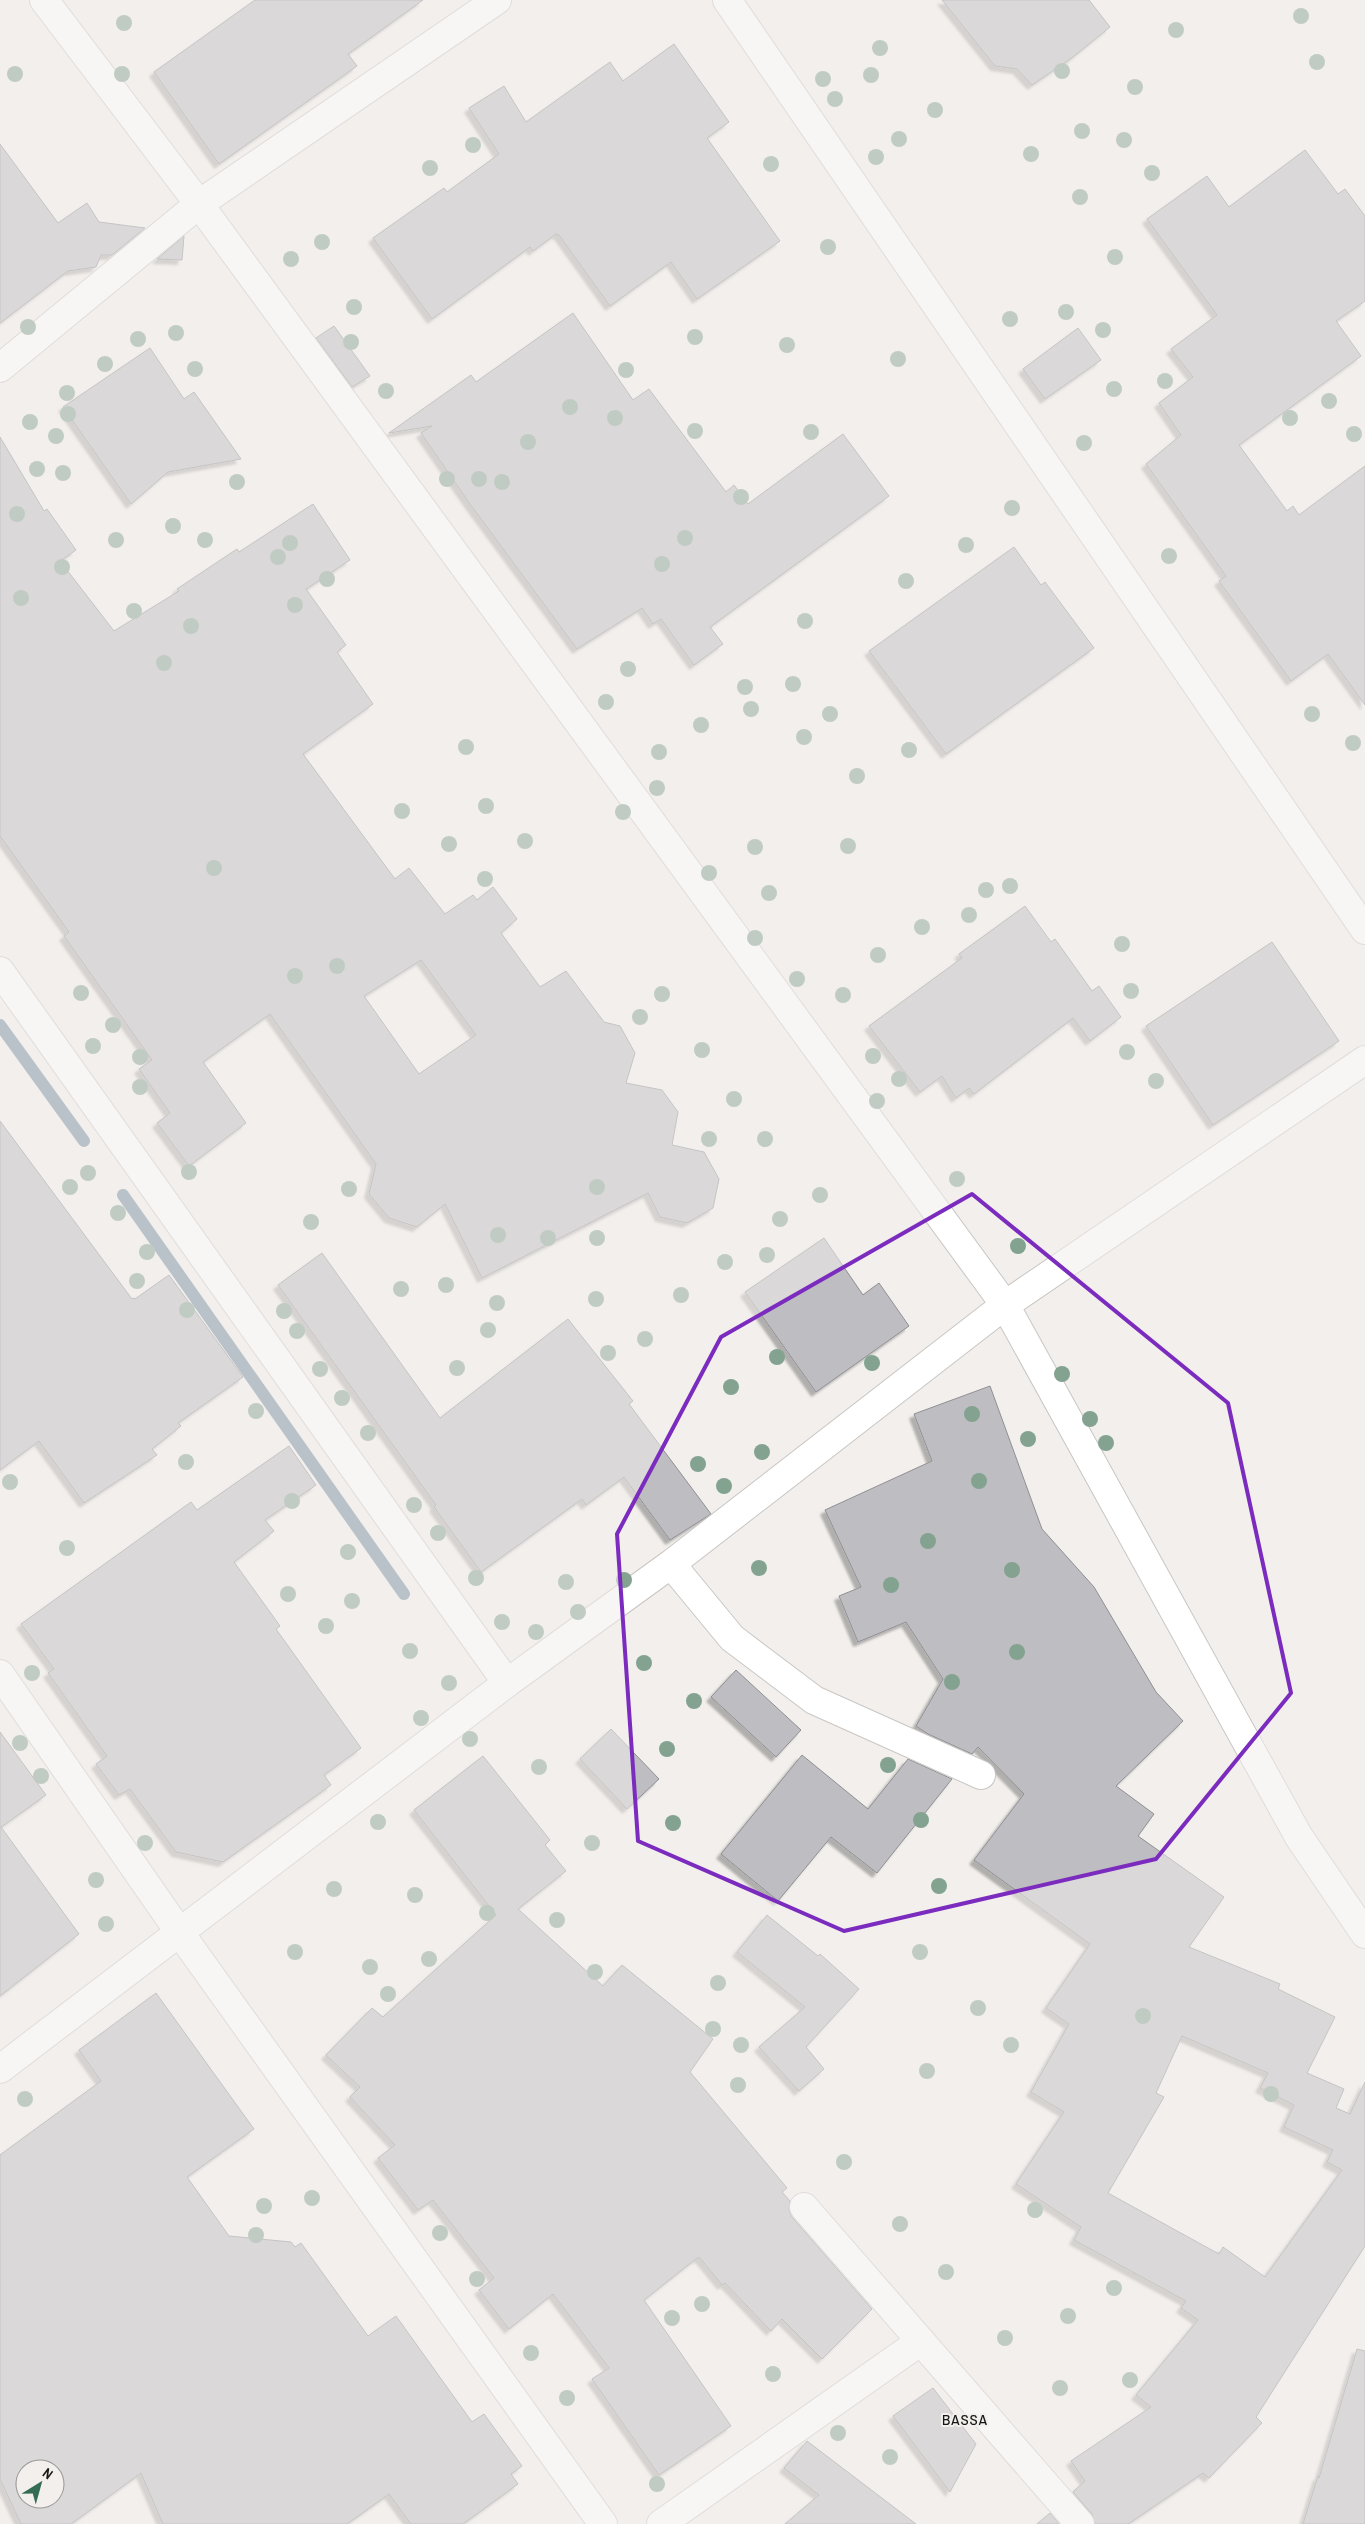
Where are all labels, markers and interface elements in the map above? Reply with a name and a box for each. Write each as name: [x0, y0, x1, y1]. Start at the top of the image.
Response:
district label: BASSA: [942, 2409, 988, 2430]
north arrow: [15, 2459, 65, 2509]
text: N: [39, 2464, 57, 2483]

